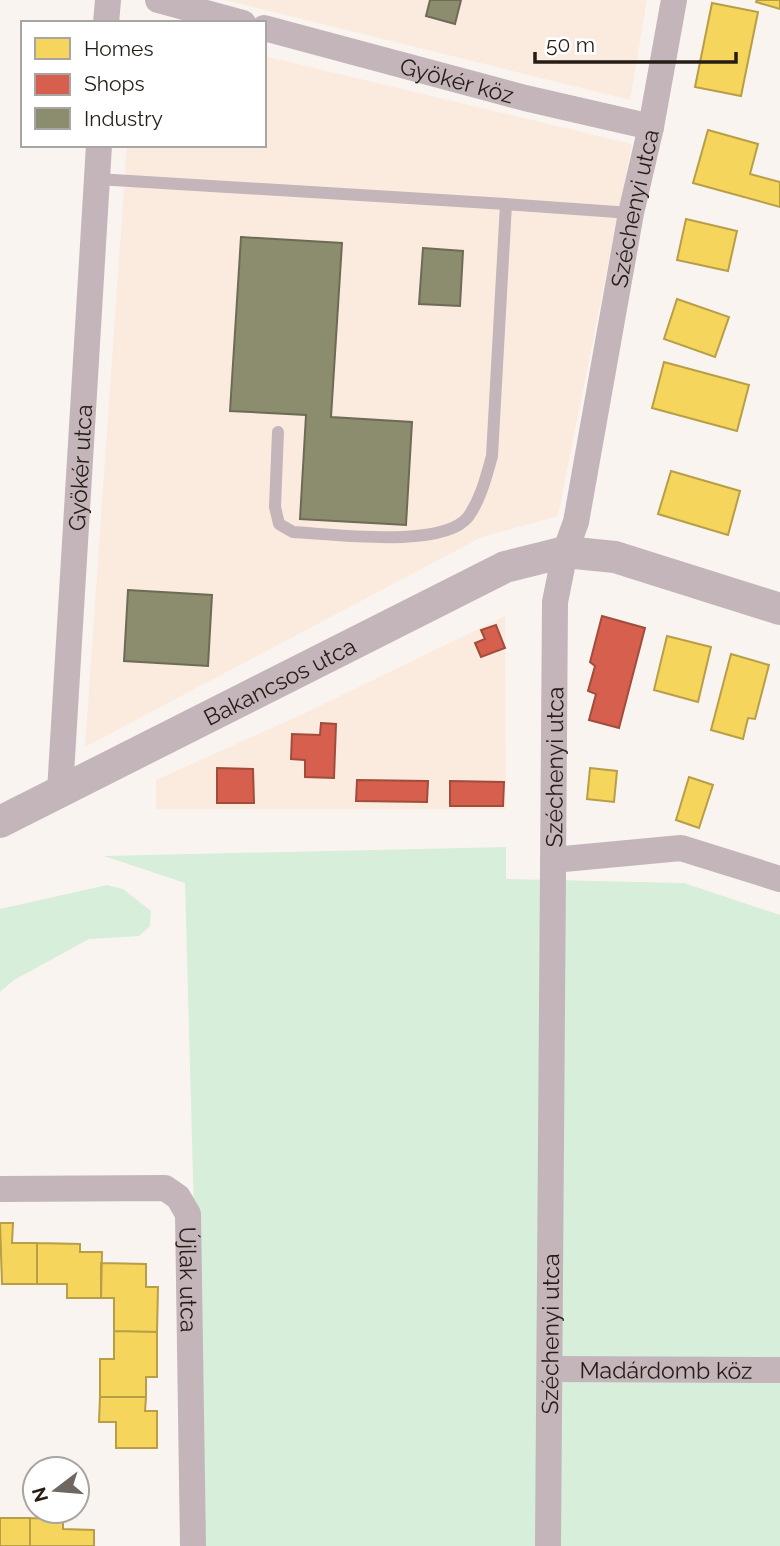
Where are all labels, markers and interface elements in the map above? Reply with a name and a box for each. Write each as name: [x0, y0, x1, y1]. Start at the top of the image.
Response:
legend: [21, 21, 266, 147]
scale bar: [535, 21, 736, 65]
text: 50 m: [546, 32, 595, 57]
text: Homes: [84, 36, 154, 61]
street label: Gyökér köz: [397, 52, 517, 108]
text: Shops: [84, 71, 145, 96]
text: Industry: [84, 106, 163, 131]
street label: Széchenyi utca: [605, 126, 664, 290]
street label: Gyökér utca: [62, 403, 97, 532]
street label: Bakancsos utca: [199, 631, 360, 731]
street label: Széchenyi utca: [540, 686, 568, 848]
street label: Újlak utca: [175, 1226, 203, 1333]
street label: Széchenyi utca: [535, 1253, 564, 1415]
street label: Madárdomb köz: [580, 1356, 752, 1383]
north arrow: [21, 1455, 91, 1525]
text: N: [27, 1485, 52, 1505]

